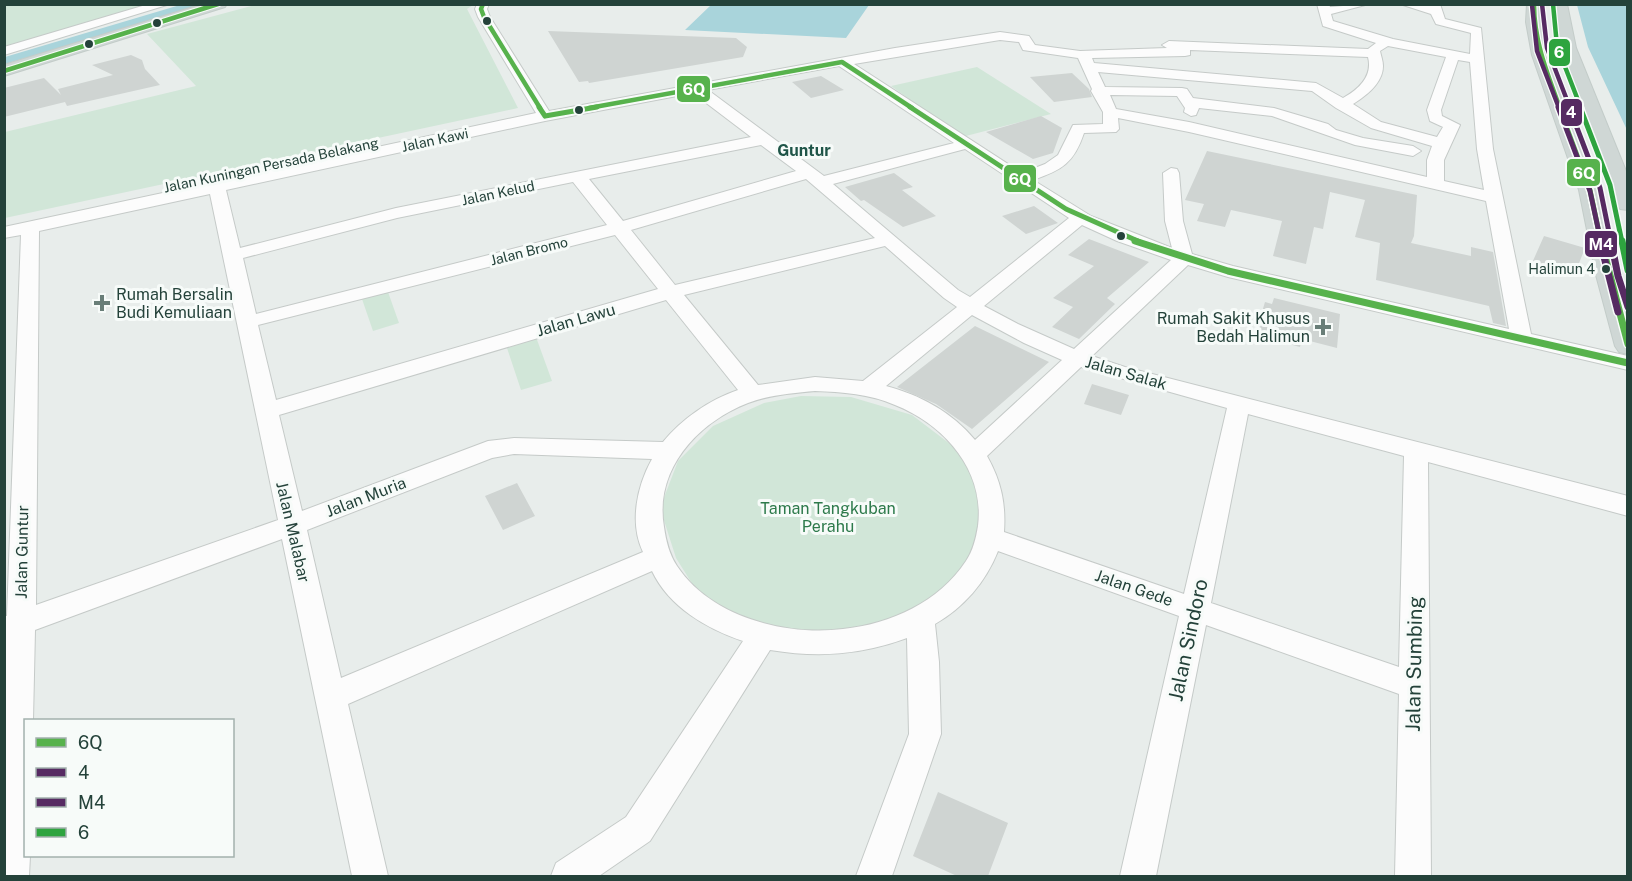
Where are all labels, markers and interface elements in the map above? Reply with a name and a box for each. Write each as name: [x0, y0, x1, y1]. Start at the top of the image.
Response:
unlabelled marker: [481, 15, 493, 27]
unlabelled marker: [151, 17, 163, 29]
unlabelled marker: [83, 38, 95, 50]
line badge: 6: [1548, 38, 1571, 67]
text: 6: [1554, 43, 1564, 62]
line badge: 6Q: [676, 75, 711, 103]
text: 6Q: [683, 80, 705, 99]
line badge: 4: [1560, 98, 1583, 127]
text: 4: [1566, 103, 1577, 122]
unlabelled marker: [573, 104, 585, 116]
street label: Jalan Kawi: [400, 125, 470, 155]
street label: Jalan Kuningan Persada Belakang: [162, 134, 380, 196]
district label: Guntur: [777, 141, 831, 160]
line badge: 6Q: [1566, 158, 1601, 187]
line badge: 6Q: [1003, 164, 1037, 193]
text: 6Q: [1573, 164, 1595, 183]
text: 6Q: [1009, 170, 1031, 189]
street label: Jalan Kelud: [460, 177, 536, 209]
unlabelled marker: [1115, 230, 1127, 242]
line badge: M4: [1584, 230, 1618, 258]
street label: Jalan Bromo: [489, 234, 569, 268]
text: M4: [1588, 235, 1614, 254]
place label: Halimun 4: [1528, 261, 1595, 277]
marker: Halimun 4: [1600, 263, 1612, 275]
place label: Rumah Bersalin Budi Kemuliaan: [116, 285, 233, 322]
marker: Rumah Bersalin Budi Kemuliaan: [93, 294, 111, 312]
street label: Jalan Lawu: [534, 300, 618, 340]
place label: Rumah Sakit Khusus Bedah Halimun: [1157, 309, 1310, 346]
marker: Rumah Sakit Khusus Bedah Halimun: [1314, 318, 1332, 336]
street label: Jalan Salak: [1083, 352, 1169, 394]
street label: Jalan Muria: [323, 473, 409, 521]
street label: Jalan Malabar: [272, 480, 314, 584]
park label: Taman Tangkuban Perahu: [760, 499, 896, 536]
street label: Jalan Guntur: [12, 505, 32, 599]
street label: Jalan Gede: [1093, 566, 1175, 610]
street label: Jalan Sindoro: [1163, 577, 1213, 703]
street label: Jalan Sumbing: [1401, 596, 1427, 732]
legend: [24, 719, 234, 857]
text: 6Q: [78, 732, 103, 753]
text: 4: [78, 762, 89, 783]
text: M4: [78, 792, 105, 813]
text: 6: [78, 822, 89, 843]

